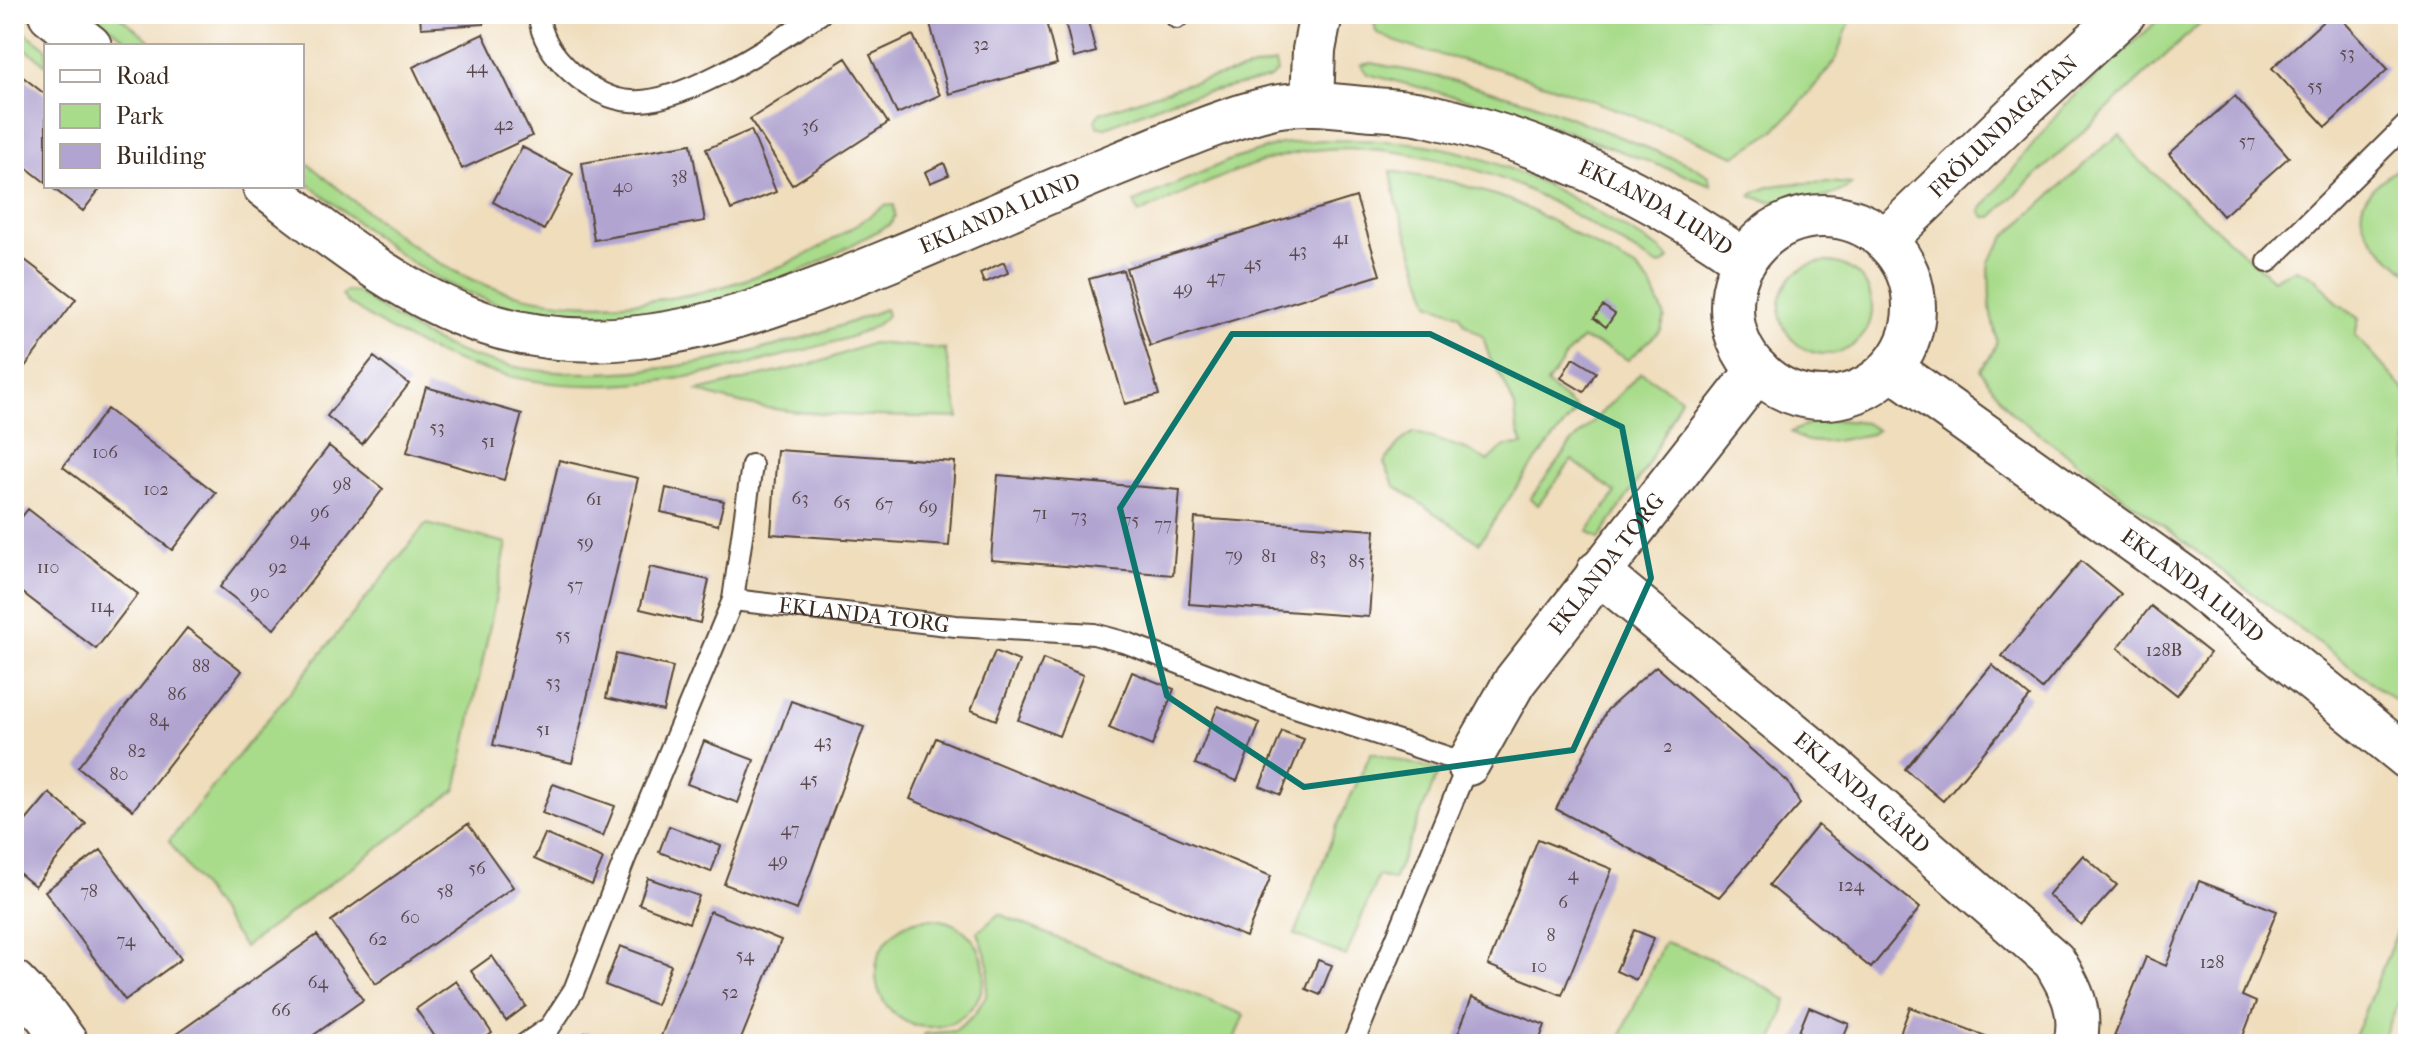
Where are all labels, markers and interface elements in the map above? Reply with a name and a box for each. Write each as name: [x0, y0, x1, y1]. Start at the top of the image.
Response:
house number: 32: [973, 34, 989, 55]
house number: 53: [2339, 43, 2355, 64]
legend: [44, 44, 304, 188]
street label: FRÖLUNDAGATAN: [1924, 50, 2084, 203]
house number: 44: [466, 57, 488, 78]
text: Road: [116, 62, 170, 90]
house number: 55: [2307, 76, 2323, 97]
text: Park: [116, 102, 164, 130]
house number: 42: [494, 114, 514, 135]
house number: 36: [801, 116, 819, 137]
house number: 57: [2239, 131, 2256, 152]
text: Building: [116, 142, 207, 170]
street label: EKLANDA LUND: [1575, 154, 1738, 261]
house number: 38: [671, 167, 687, 188]
street label: EKLANDA LUND: [915, 168, 1084, 260]
house number: 40: [613, 176, 633, 197]
house number: 41: [1332, 228, 1350, 249]
house number: 43: [1289, 240, 1307, 261]
house number: 45: [1244, 253, 1262, 274]
house number: 47: [1207, 267, 1226, 288]
house number: 49: [1173, 278, 1193, 299]
house number: 53: [429, 417, 445, 438]
house number: 51: [481, 431, 495, 452]
house number: 106: [92, 442, 118, 463]
house number: 98: [333, 474, 351, 495]
house number: 102: [143, 479, 169, 500]
house number: 63: [791, 488, 809, 509]
street label: EKLANDA TORG: [1543, 488, 1670, 640]
house number: 61: [586, 489, 602, 510]
house number: 65: [833, 492, 851, 513]
house number: 67: [875, 494, 893, 515]
house number: 69: [918, 497, 938, 518]
house number: 96: [310, 502, 330, 523]
house number: 71: [1032, 503, 1048, 524]
house number: 73: [1071, 506, 1087, 527]
house number: 75: [1123, 510, 1139, 531]
house number: 77: [1154, 514, 1172, 535]
street label: EKLANDA LUND: [2116, 523, 2269, 649]
house number: 94: [290, 529, 310, 550]
house number: 59: [576, 532, 594, 553]
house number: 79: [1225, 545, 1243, 566]
house number: 81: [1261, 546, 1277, 567]
house number: 83: [1310, 548, 1326, 569]
house number: 85: [1349, 551, 1366, 572]
house number: 110: [37, 557, 59, 578]
house number: 92: [269, 557, 287, 578]
house number: 57: [567, 575, 584, 596]
house number: 90: [250, 582, 270, 603]
street label: EKLANDA TORG: [777, 592, 951, 638]
house number: 114: [90, 596, 114, 617]
house number: 55: [555, 625, 571, 646]
house number: 128B: [2146, 640, 2182, 661]
house number: 88: [192, 656, 210, 677]
house number: 53: [545, 672, 561, 693]
house number: 86: [168, 684, 187, 705]
house number: 84: [149, 710, 169, 731]
house number: 51: [536, 719, 550, 740]
street label: EKLANDA GÅRD: [1789, 726, 1935, 859]
house number: 43: [814, 731, 832, 752]
house number: 2: [1663, 736, 1673, 757]
house number: 82: [128, 741, 146, 762]
house number: 80: [110, 764, 128, 785]
house number: 45: [800, 769, 818, 790]
house number: 47: [781, 819, 800, 840]
house number: 49: [768, 850, 788, 871]
house number: 56: [468, 858, 486, 879]
house number: 4: [1568, 864, 1579, 885]
house number: 124: [1838, 875, 1865, 896]
house number: 78: [80, 881, 98, 902]
house number: 58: [437, 881, 453, 902]
house number: 6: [1558, 892, 1568, 913]
house number: 60: [400, 907, 420, 928]
house number: 8: [1546, 925, 1556, 946]
house number: 62: [368, 929, 388, 950]
house number: 74: [117, 930, 136, 951]
house number: 54: [736, 945, 755, 966]
house number: 128: [2200, 952, 2224, 973]
house number: 10: [1531, 956, 1547, 977]
house number: 64: [308, 972, 329, 993]
house number: 52: [721, 982, 739, 1003]
house number: 66: [271, 1000, 291, 1021]

